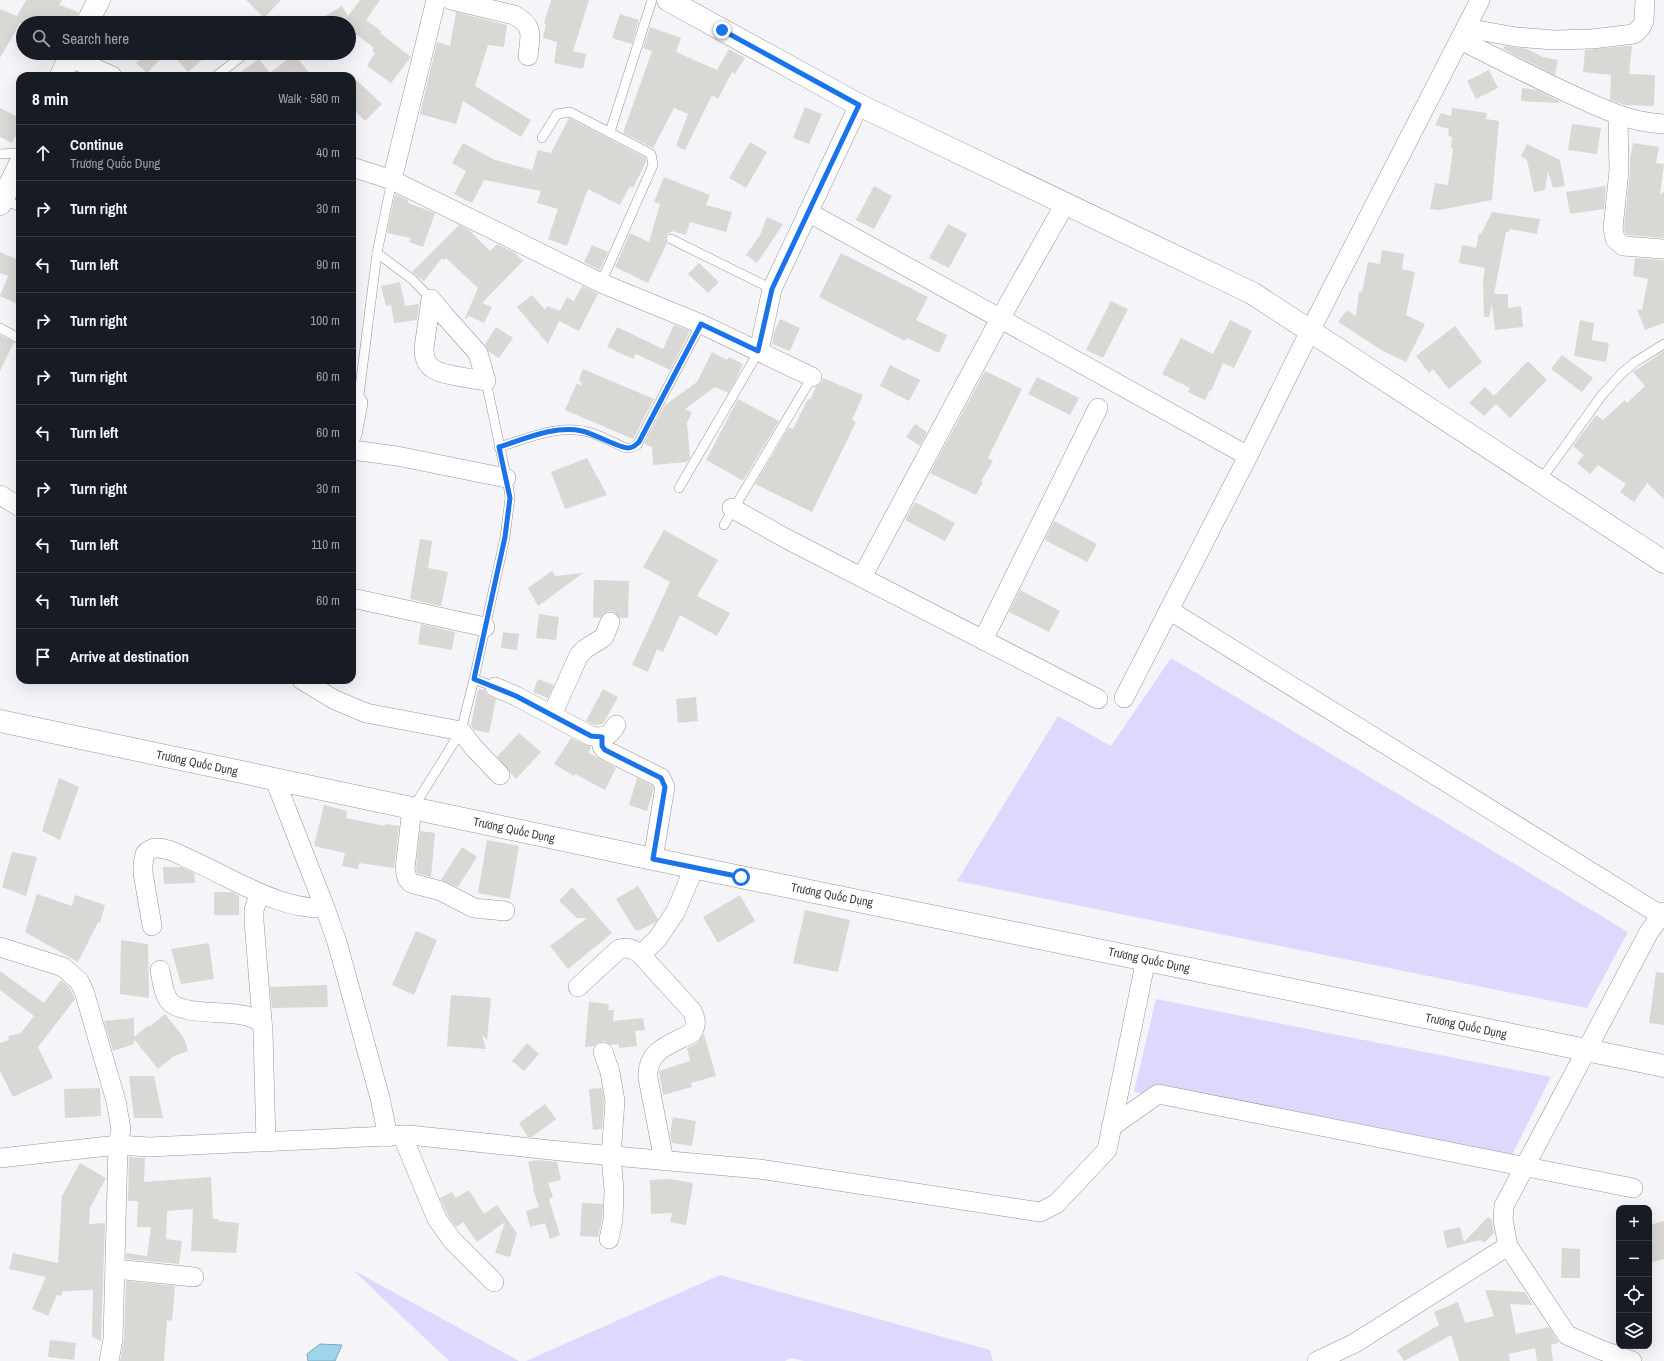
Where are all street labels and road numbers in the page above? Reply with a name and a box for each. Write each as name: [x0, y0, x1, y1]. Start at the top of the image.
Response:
street label: Trương Quốc Dụng: [155, 747, 240, 780]
street label: Trương Quốc Dụng: [472, 814, 557, 847]
street label: Trương Quốc Dụng: [790, 879, 875, 911]
street label: Trương Quốc Dụng: [1107, 944, 1192, 977]
street label: Trương Quốc Dụng: [1424, 1010, 1509, 1043]

